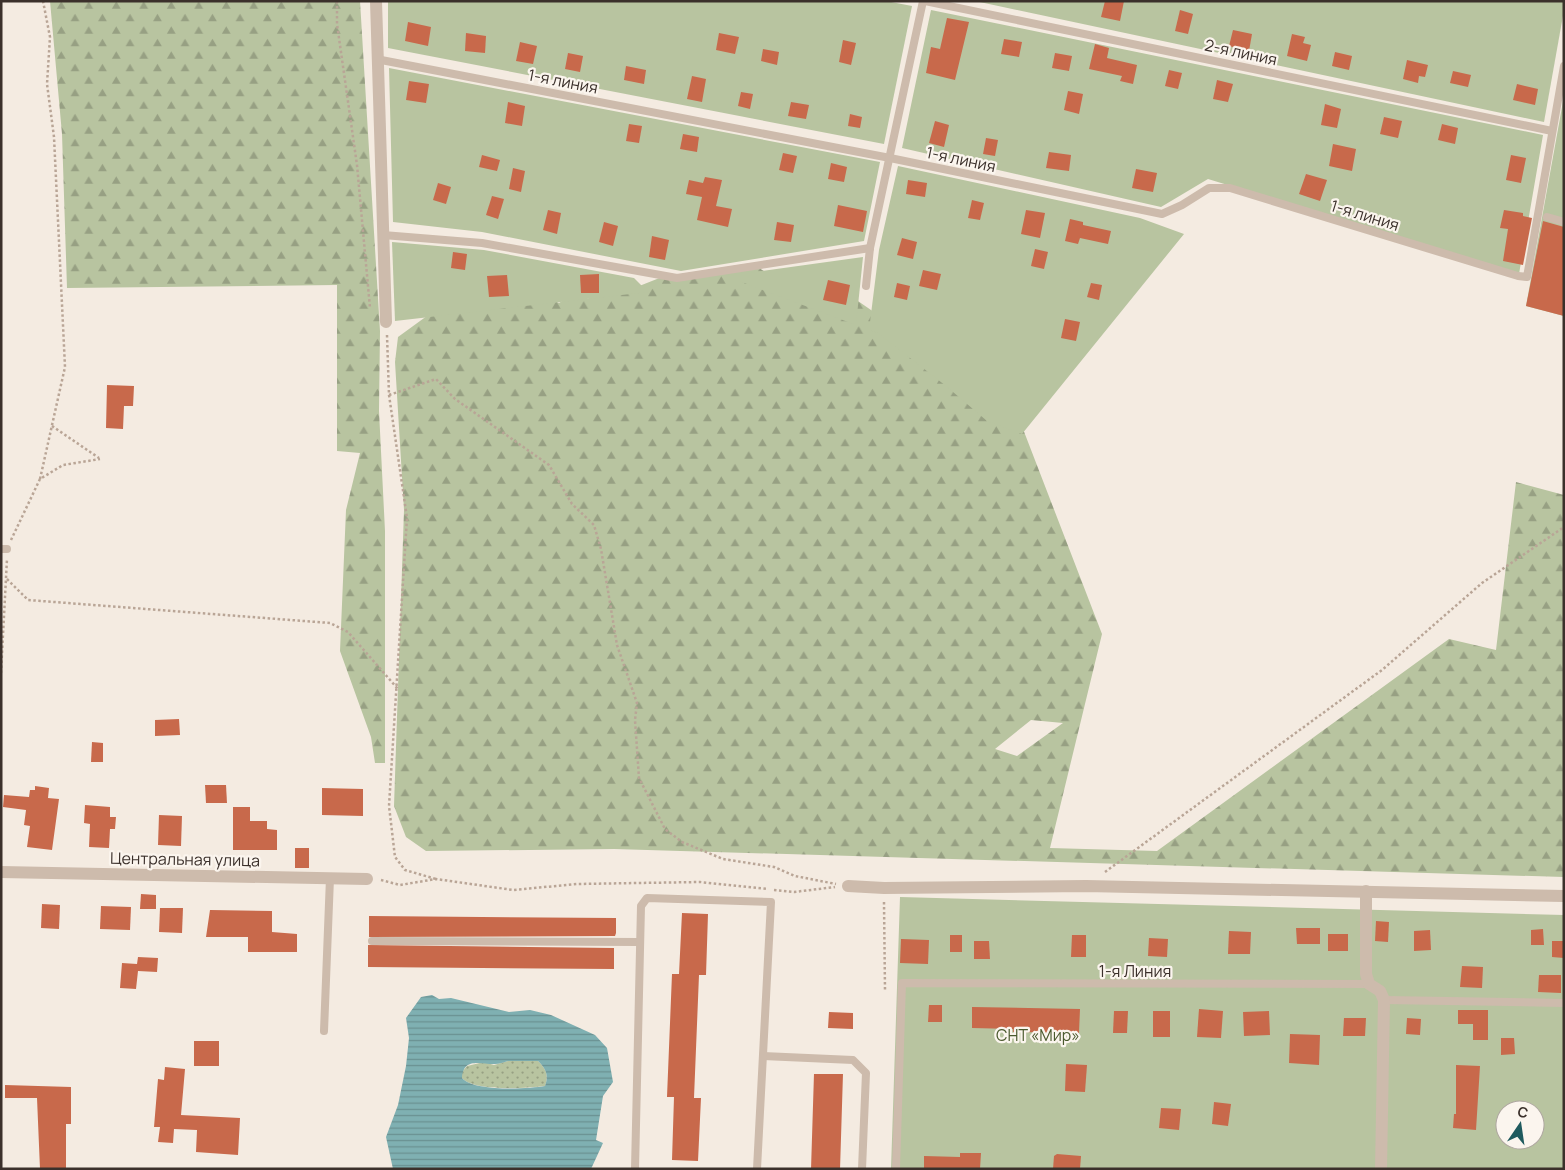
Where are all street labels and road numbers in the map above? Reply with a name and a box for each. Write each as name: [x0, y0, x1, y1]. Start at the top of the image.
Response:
street label: 2-я линия: [1203, 34, 1279, 70]
street label: 1-я линия: [526, 63, 600, 99]
street label: 1-я линия: [924, 141, 998, 177]
street label: 1-я линия: [1328, 194, 1402, 236]
street label: Центральная улица: [110, 847, 260, 871]
street label: 1-я Линия: [1099, 960, 1171, 982]

